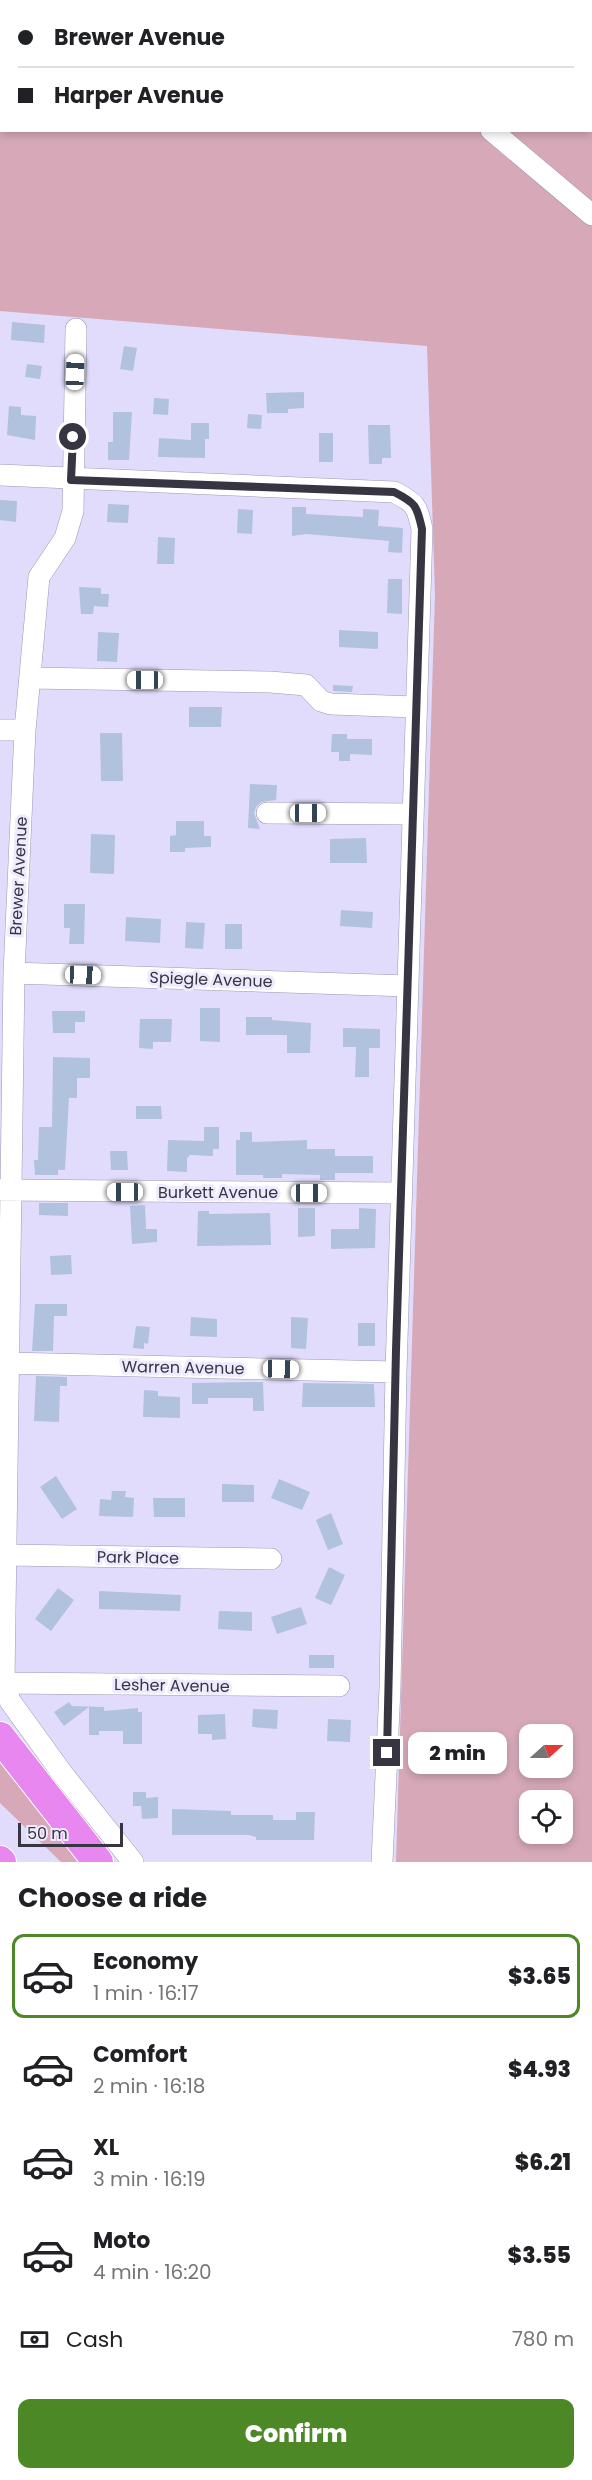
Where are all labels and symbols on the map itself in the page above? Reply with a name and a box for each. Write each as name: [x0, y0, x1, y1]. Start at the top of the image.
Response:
car: [65, 354, 85, 390]
route start: [59, 423, 86, 450]
car: [127, 671, 163, 689]
car: [290, 804, 326, 822]
street label: Brewer Avenue: [4, 816, 33, 936]
car: [65, 965, 101, 985]
street label: Spiegle Avenue: [149, 966, 273, 993]
street label: Burkett Avenue: [158, 1181, 278, 1204]
car: [107, 1183, 143, 1201]
car: [291, 1184, 327, 1202]
street label: Warren Avenue: [121, 1355, 245, 1380]
car: [263, 1360, 299, 1378]
street label: Park Place: [97, 1545, 179, 1570]
street label: Lesher Avenue: [114, 1673, 230, 1698]
north arrow: [519, 1724, 573, 1778]
callout: 2 min: [408, 1732, 507, 1774]
route end: [373, 1739, 400, 1766]
scale bar: [18, 1820, 123, 1848]

